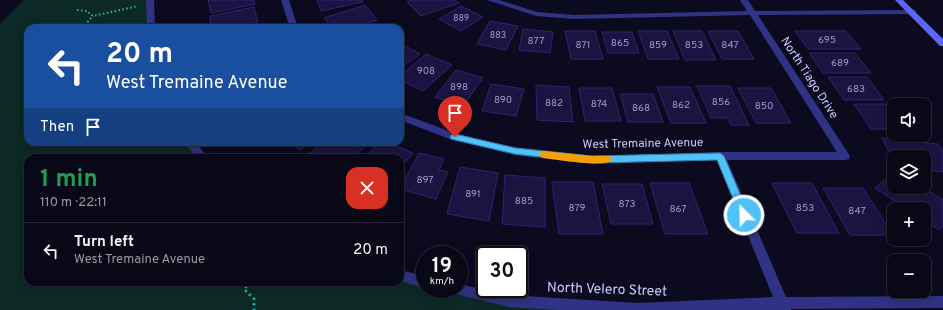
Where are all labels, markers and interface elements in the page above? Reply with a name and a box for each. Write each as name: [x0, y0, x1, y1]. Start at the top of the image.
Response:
house number: 889: [453, 13, 469, 24]
house number: 883: [490, 30, 506, 41]
street label: North Tiago Drive: [777, 34, 841, 122]
house number: 695: [818, 34, 836, 47]
house number: 877: [528, 35, 544, 48]
text: 20 m: [106, 37, 173, 73]
house number: 865: [611, 37, 629, 50]
house number: 871: [575, 39, 591, 52]
house number: 859: [649, 39, 667, 52]
house number: 853: [685, 39, 703, 52]
house number: 847: [721, 39, 739, 52]
icon: left: [40, 40, 92, 92]
house number: 689: [831, 57, 849, 70]
house number: 908: [417, 65, 435, 78]
text: West Tremaine Avenue: [106, 72, 287, 95]
house number: 898: [450, 81, 468, 94]
house number: 683: [847, 83, 865, 96]
house number: 890: [494, 94, 512, 107]
pin: [438, 96, 472, 137]
house number: 856: [712, 96, 730, 109]
house number: 882: [545, 97, 563, 110]
house number: 874: [591, 98, 607, 111]
map controls: [887, 98, 931, 298]
button: sound: [887, 98, 931, 142]
house number: 862: [672, 99, 690, 112]
house number: 850: [755, 100, 773, 113]
icon: arrive: [444, 102, 466, 124]
house number: 868: [632, 102, 650, 115]
icon: arrive: [82, 116, 104, 138]
text: Then: [40, 118, 74, 137]
street label: West Tremaine Avenue: [582, 135, 704, 153]
button: layers: [887, 150, 931, 194]
text: 1 min: [40, 165, 98, 195]
button: close: [346, 167, 388, 209]
house number: 897: [417, 174, 433, 187]
house number: 891: [465, 188, 481, 201]
position arrow: [723, 194, 765, 236]
text: 110 m · 22:11: [40, 195, 107, 211]
house number: 885: [515, 195, 533, 208]
house number: 873: [618, 198, 636, 211]
house number: 879: [568, 202, 586, 215]
house number: 853: [796, 202, 814, 215]
button: +: [887, 202, 931, 246]
house number: 867: [669, 203, 687, 216]
house number: 847: [848, 205, 866, 218]
text: Turn left: [74, 233, 134, 252]
icon: left: [40, 240, 62, 262]
text: 20 m: [353, 241, 388, 260]
speed limit sign: 30: [476, 246, 528, 298]
text: West Tremaine Avenue: [74, 252, 205, 268]
text: 19: [432, 254, 452, 280]
button: −: [887, 254, 931, 298]
text: km/h: [430, 275, 454, 288]
street label: North Velero Street: [547, 279, 667, 301]

